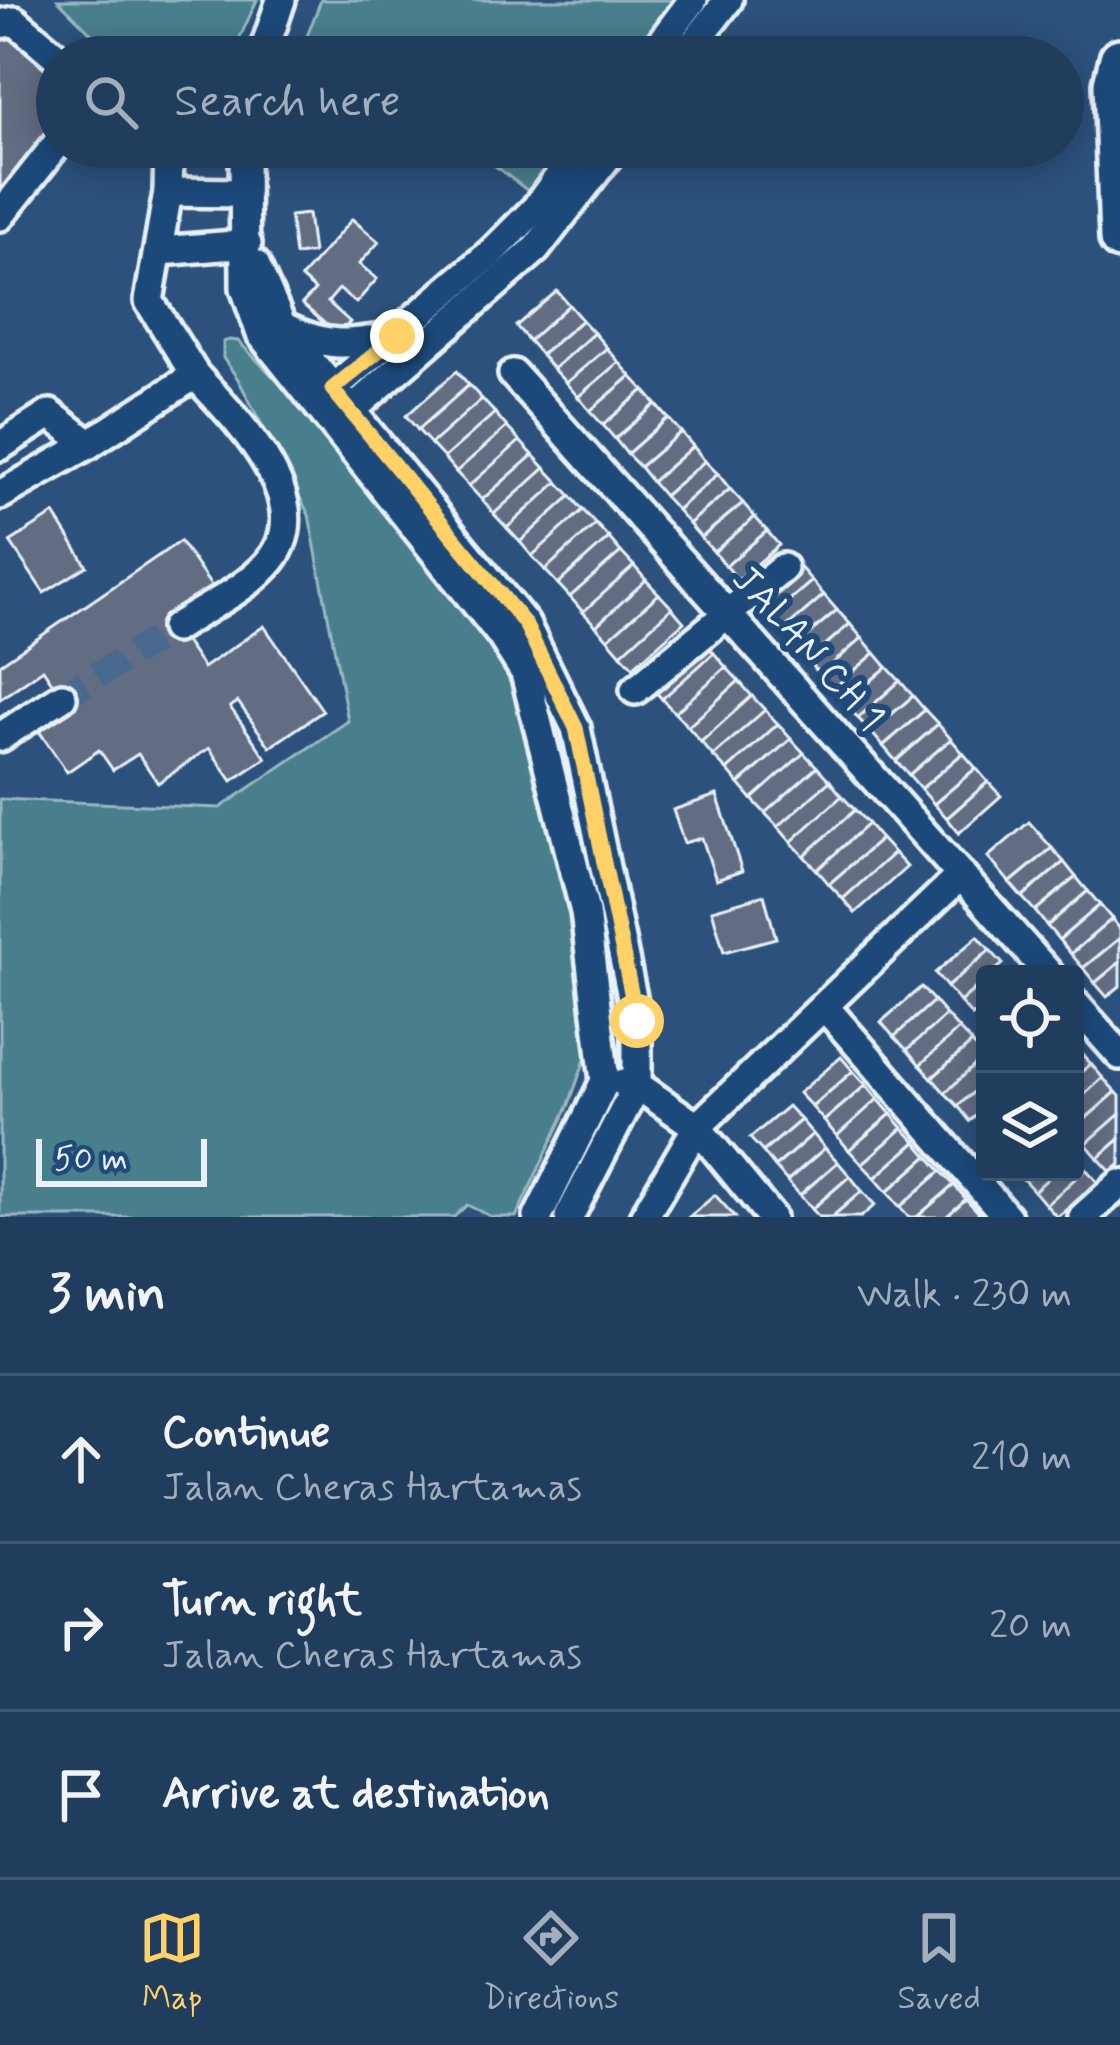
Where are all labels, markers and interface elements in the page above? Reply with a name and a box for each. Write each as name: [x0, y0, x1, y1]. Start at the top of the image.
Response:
search box: [36, 36, 1084, 168]
icon: search: [78, 69, 144, 135]
text: Search here: [174, 73, 401, 132]
route end: [370, 309, 424, 363]
street label: JALAN CH 1: [720, 556, 895, 743]
map controls: [976, 965, 1084, 1181]
button: locate: [976, 965, 1084, 1073]
route start: [610, 994, 664, 1048]
button: layers: [976, 1073, 1084, 1181]
scale bar: [36, 1133, 207, 1186]
text: 50 m: [54, 1138, 128, 1182]
text: 3 min: [48, 1262, 166, 1328]
text: Walk · 230 m: [857, 1270, 1072, 1321]
text: Continue: [162, 1404, 330, 1463]
icon: ahead: [48, 1426, 114, 1492]
text: 210 m: [971, 1433, 1072, 1484]
text: Jalan Cheras Hartamas: [162, 1463, 582, 1514]
text: Turn right: [162, 1572, 362, 1631]
icon: right: [48, 1594, 114, 1660]
text: 20 m: [989, 1601, 1072, 1652]
text: Jalan Cheras Hartamas: [162, 1631, 582, 1682]
icon: arrive: [48, 1762, 114, 1828]
text: Arrive at destination: [162, 1765, 550, 1824]
tab: Map: [139, 1905, 205, 2021]
tab: Directions: [483, 1905, 619, 2021]
tab: Saved: [897, 1905, 981, 2021]

